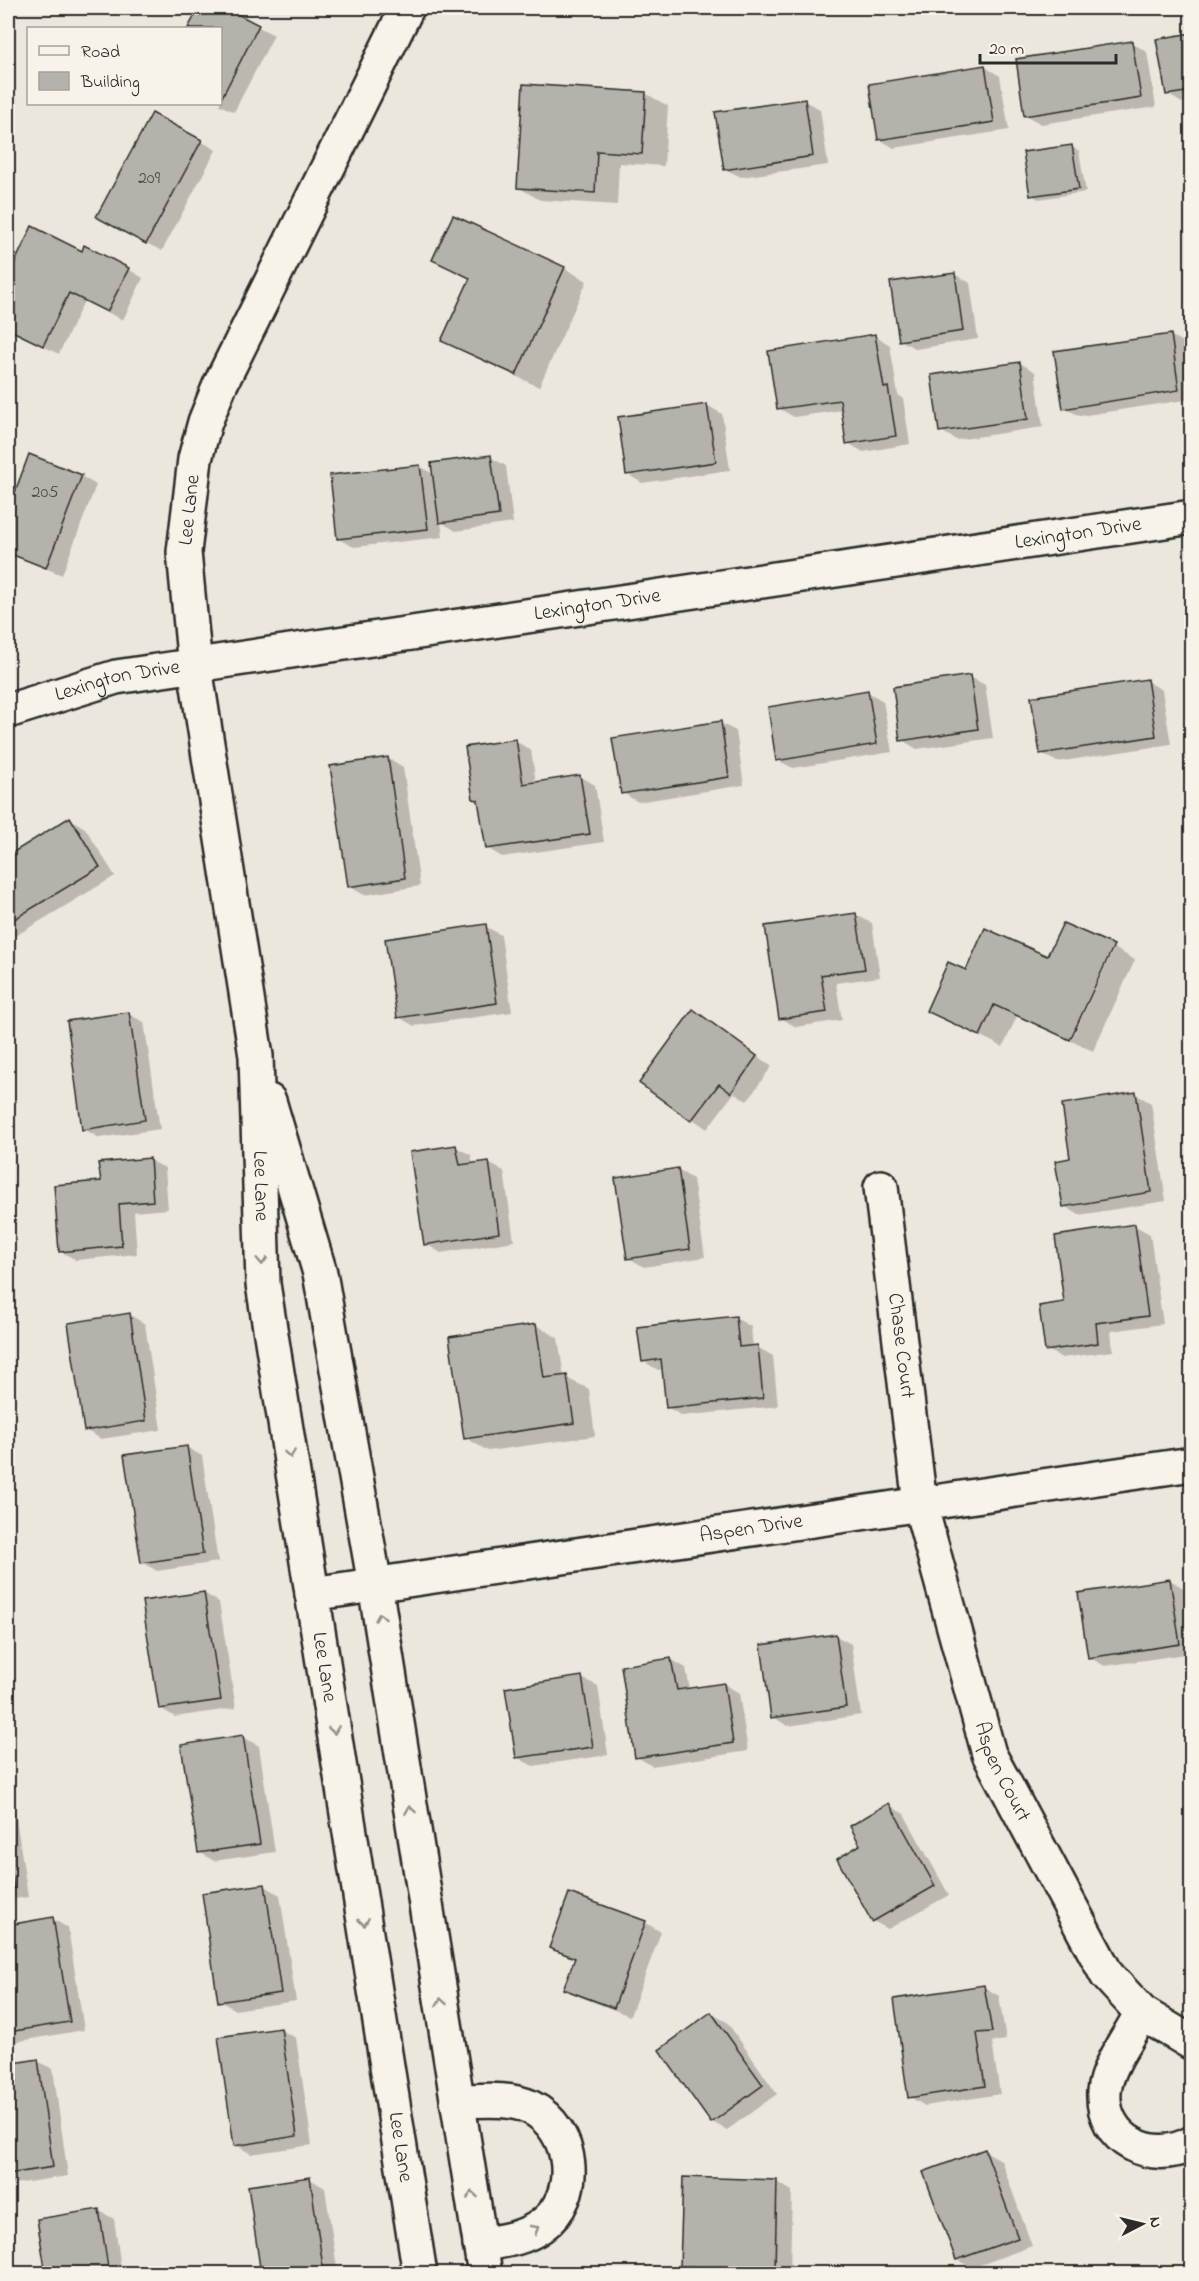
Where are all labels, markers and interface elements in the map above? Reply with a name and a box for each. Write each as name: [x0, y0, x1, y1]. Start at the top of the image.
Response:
legend: [27, 27, 222, 105]
scale bar: [980, 27, 1116, 65]
text: 20 m: [989, 37, 1024, 63]
text: Road: [81, 40, 120, 66]
text: Building: [80, 70, 140, 97]
house number: 209: [138, 166, 161, 192]
street label: Lee Lane: [171, 473, 209, 547]
house number: 205: [31, 480, 59, 506]
street label: Lexington Drive: [1013, 510, 1144, 558]
street label: Lexington Drive: [532, 581, 663, 630]
street label: Lexington Drive: [51, 653, 183, 710]
street label: Lee Lane: [244, 1150, 276, 1222]
one-way arrow: [256, 1257, 268, 1266]
street label: Chase Court: [879, 1291, 922, 1400]
one-way arrow: [283, 1449, 296, 1459]
street label: Aspen Drive: [698, 1507, 805, 1552]
one-way arrow: [374, 1613, 386, 1622]
street label: Lee Lane: [303, 1630, 344, 1705]
street label: Aspen Court: [966, 1718, 1038, 1827]
one-way arrow: [327, 1725, 339, 1734]
one-way arrow: [405, 1805, 417, 1815]
one-way arrow: [358, 1918, 370, 1927]
one-way arrow: [436, 1998, 448, 2007]
street label: Lee Lane: [380, 2110, 420, 2185]
one-way arrow: [466, 2190, 479, 2200]
north arrow: [1112, 2194, 1172, 2254]
text: N: [1142, 2216, 1167, 2229]
one-way arrow: [529, 2224, 539, 2236]

